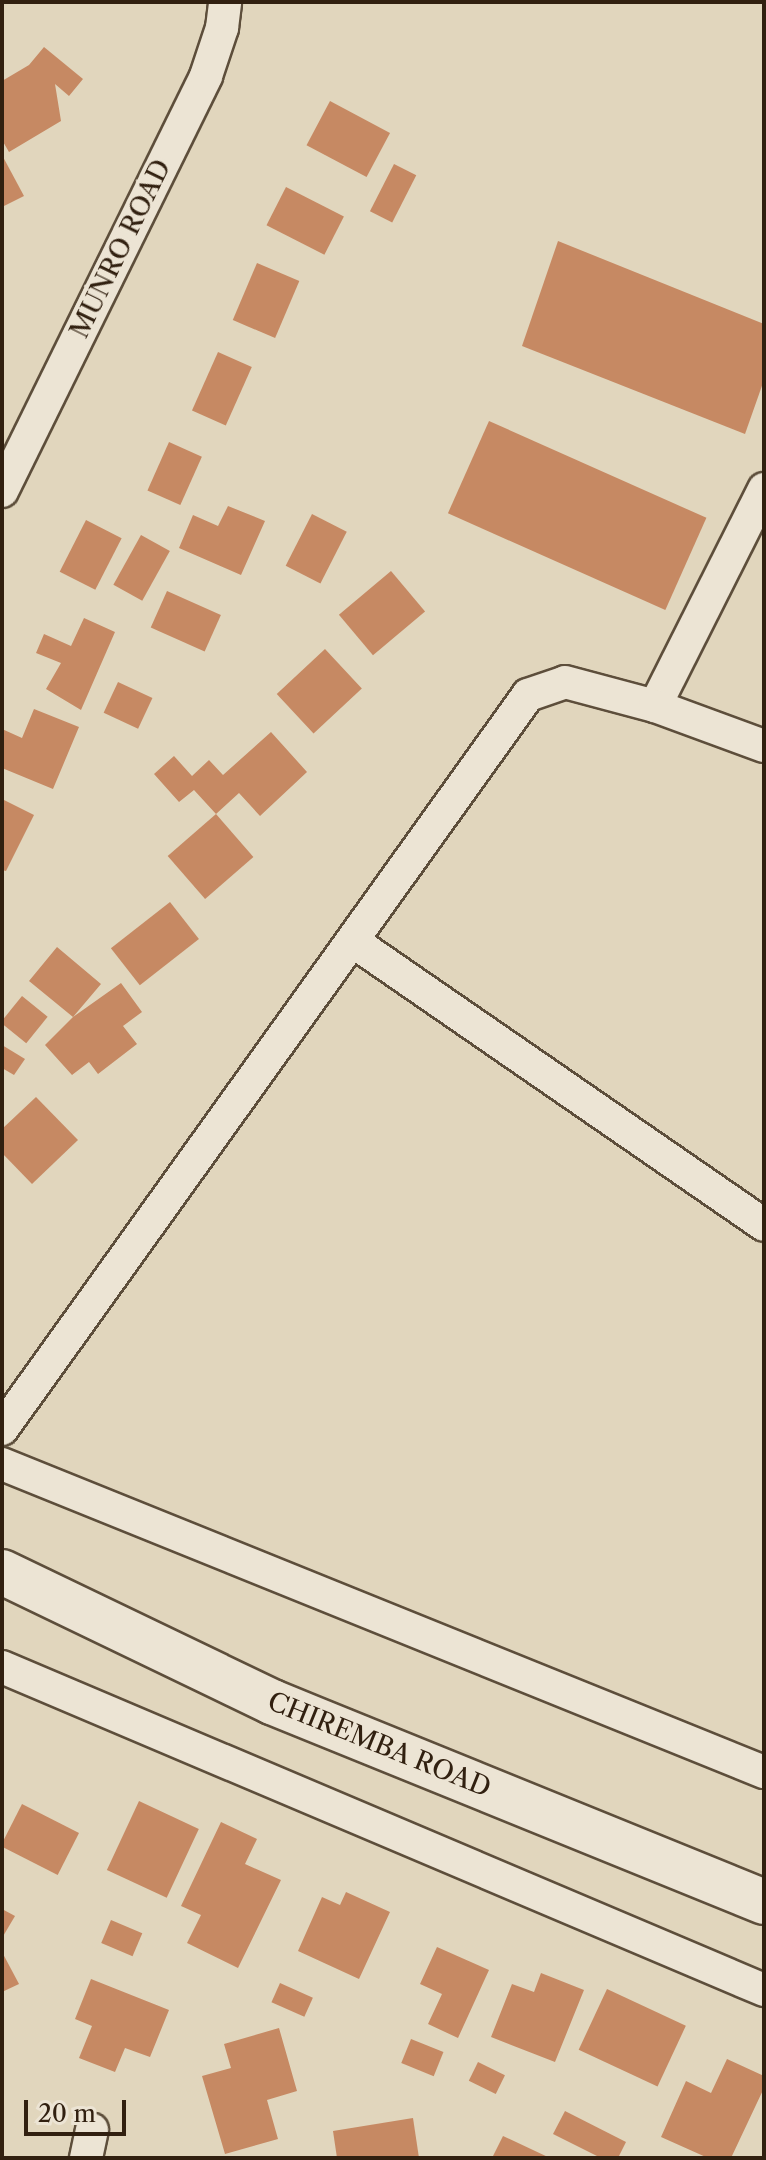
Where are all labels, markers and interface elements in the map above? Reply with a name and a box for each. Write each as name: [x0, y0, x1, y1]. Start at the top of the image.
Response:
street label: MUNRO ROAD: [64, 155, 178, 343]
street label: CHIREMBA ROAD: [262, 1686, 496, 1804]
scale bar: [28, 2084, 130, 2134]
text: 20 m: [38, 2099, 96, 2128]

